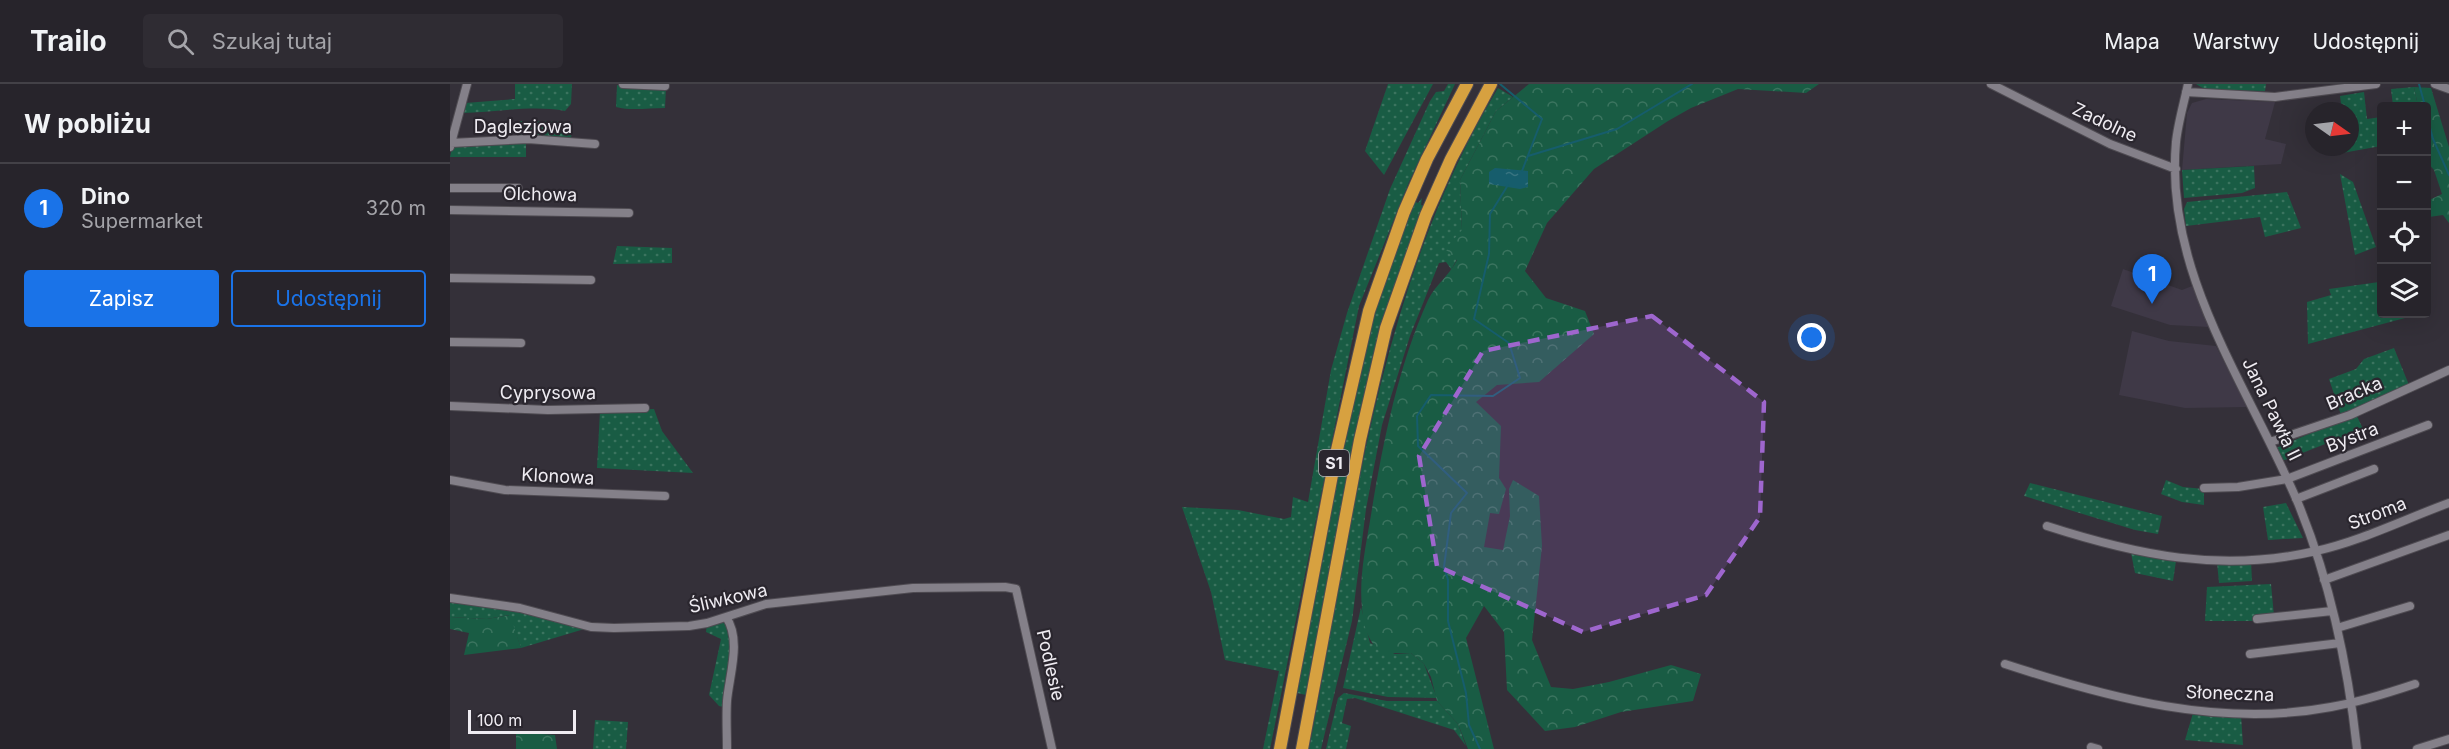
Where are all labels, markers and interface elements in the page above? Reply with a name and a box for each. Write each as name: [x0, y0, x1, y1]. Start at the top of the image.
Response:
search box: [143, 14, 563, 68]
text: Trailo: [30, 24, 107, 58]
icon: search: [164, 25, 197, 58]
text: Szukaj tutaj: [212, 28, 332, 54]
text: Mapa: [2104, 29, 2160, 54]
text: Warstwy: [2193, 29, 2279, 54]
text: Udostępnij: [2312, 29, 2419, 54]
street label: Zadolne: [2069, 98, 2141, 146]
north arrow: [2305, 102, 2359, 156]
map controls: [2377, 102, 2431, 318]
button: +: [2377, 102, 2431, 156]
text: W pobliżu: [24, 108, 151, 139]
street label: Daglezjowa: [474, 116, 572, 137]
button: −: [2377, 156, 2431, 210]
text: Dino: [81, 183, 130, 209]
street label: Olchowa: [503, 183, 577, 205]
text: 1: [39, 196, 48, 220]
text: 320 m: [366, 196, 426, 220]
text: Supermarket: [81, 209, 203, 233]
button: locate: [2377, 210, 2431, 264]
pin: 1: [2132, 254, 2172, 304]
button: layers: [2377, 264, 2431, 318]
button: Zapisz: [24, 270, 219, 327]
button: Udostępnij: [231, 270, 426, 327]
your location: [1797, 323, 1826, 352]
street label: Jana Pawła II: [2238, 354, 2306, 464]
street label: Bracka: [2323, 372, 2385, 414]
street label: Cyprysowa: [500, 382, 596, 403]
street label: Bystra: [2323, 417, 2381, 457]
road number: S1: [1319, 450, 1349, 476]
street label: Klonowa: [521, 464, 595, 488]
street label: Stroma: [2345, 492, 2409, 534]
street label: Śliwkowa: [687, 578, 769, 617]
street label: Podlesie: [1033, 627, 1069, 703]
street label: Słoneczna: [2185, 681, 2275, 705]
scale bar: [468, 707, 576, 734]
text: 100 m: [477, 710, 522, 730]

